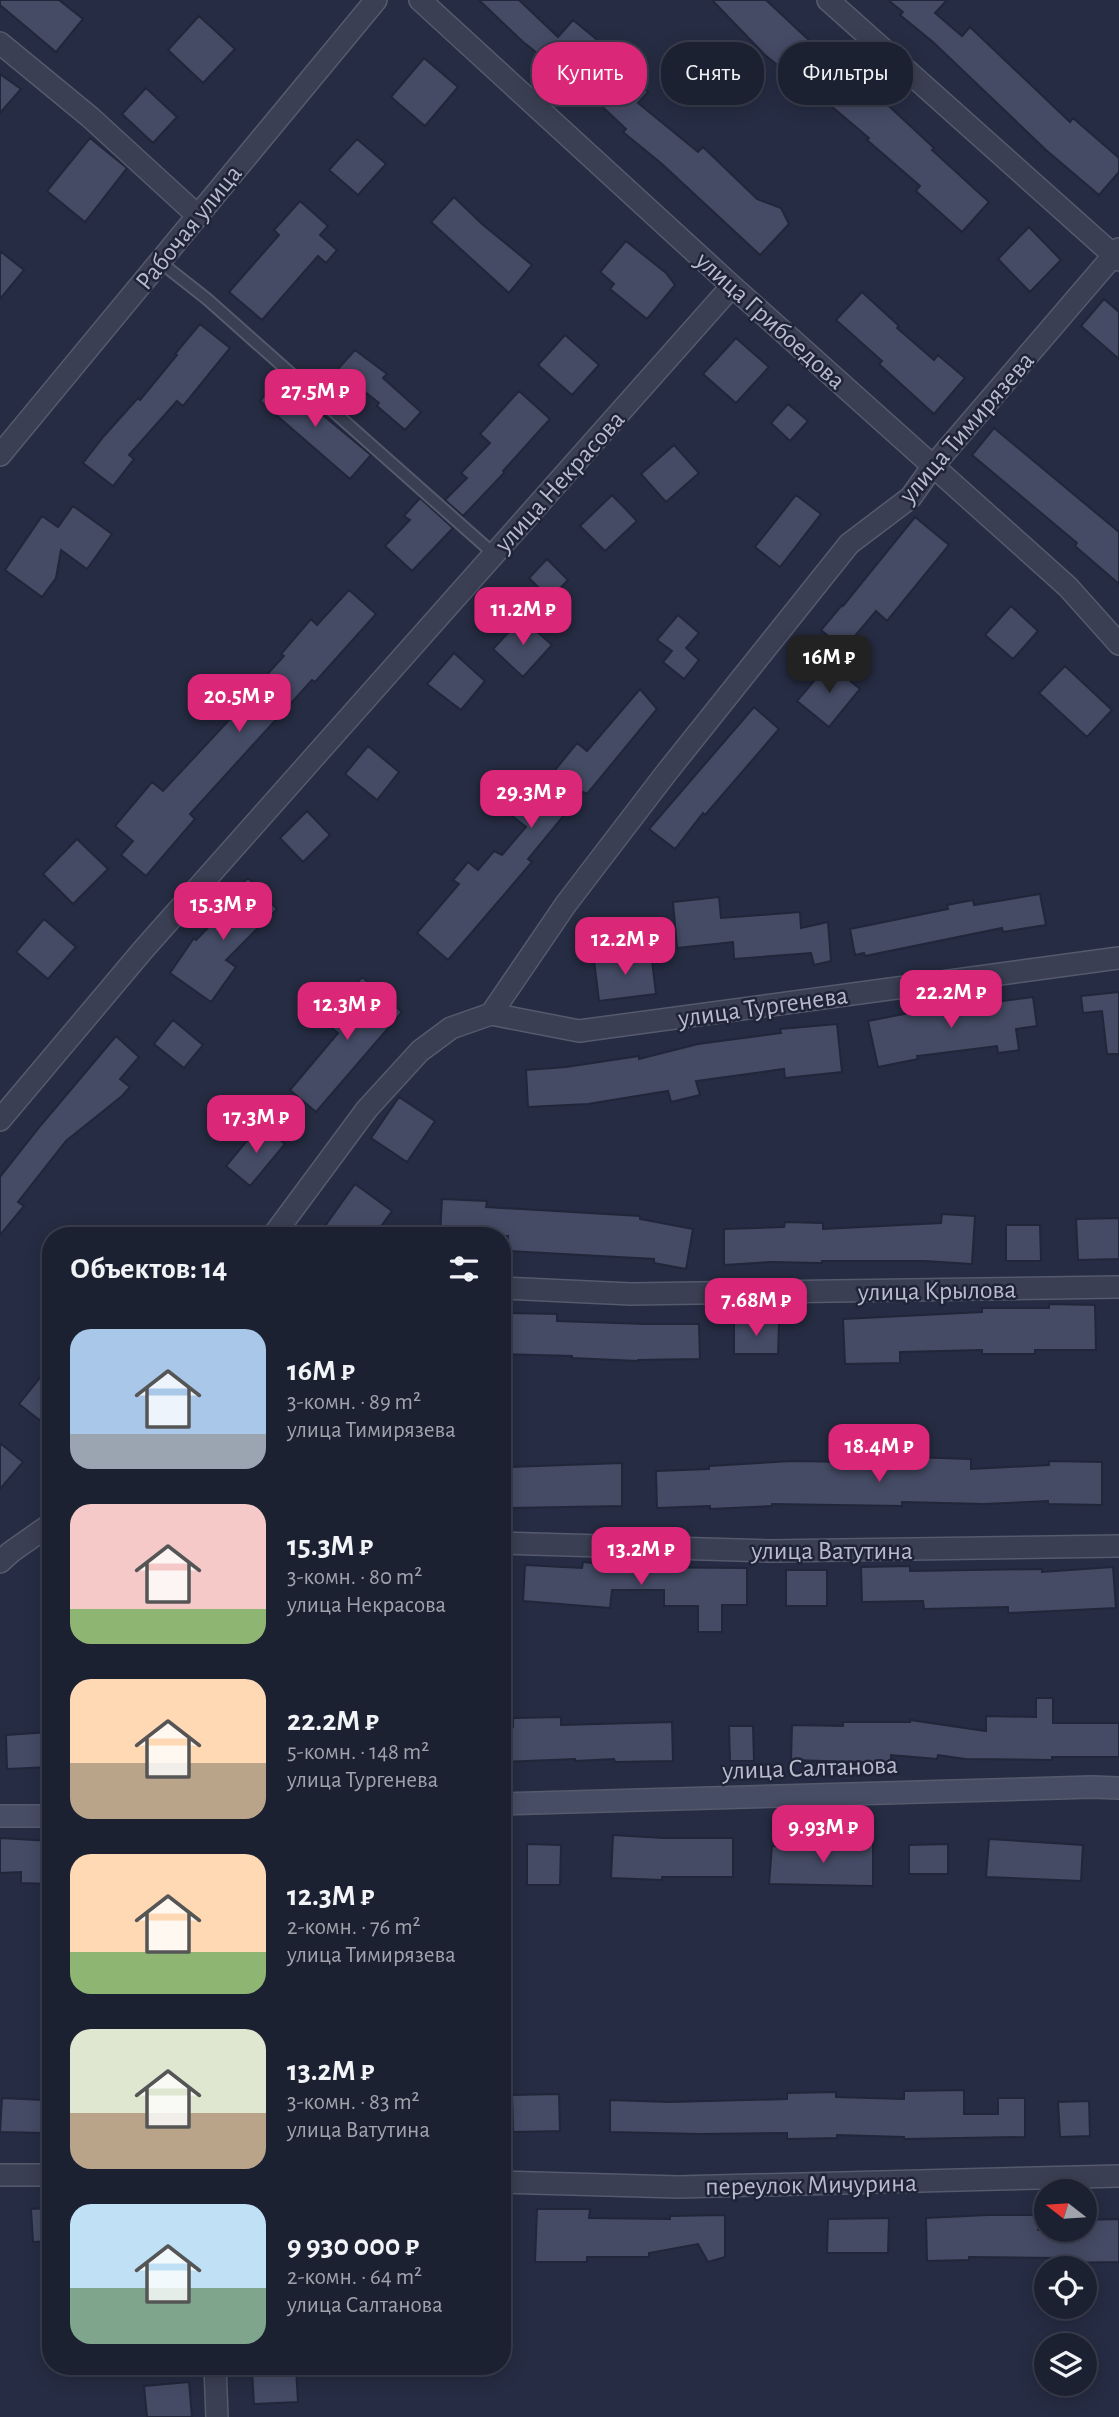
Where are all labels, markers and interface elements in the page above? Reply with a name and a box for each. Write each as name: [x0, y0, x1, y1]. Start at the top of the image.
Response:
chip: Купить: [532, 42, 647, 105]
chip: Снять: [661, 42, 764, 105]
chip: Фильтры: [778, 42, 913, 105]
street label: Рабочая улица: [131, 160, 247, 295]
street label: улица Грибоедова: [690, 246, 850, 394]
street label: улица Тимирязева: [894, 347, 1039, 509]
pin: 27.5M ₽: [250, 370, 380, 429]
text: 27.5M ₽: [281, 380, 349, 403]
street label: улица Некрасова: [489, 406, 630, 558]
pin: 11.2M ₽: [458, 588, 588, 647]
text: 11.2M ₽: [490, 598, 556, 621]
pin: 16M ₽: [780, 636, 878, 695]
text: 16M ₽: [803, 646, 855, 669]
pin: 20.5M ₽: [174, 674, 304, 734]
text: 20.5M ₽: [204, 685, 274, 708]
pin: 29.3M ₽: [466, 770, 596, 830]
text: 29.3M ₽: [496, 781, 566, 804]
pin: 15.3M ₽: [158, 883, 288, 942]
text: 15.3M ₽: [190, 893, 256, 916]
pin: 12.2M ₽: [560, 918, 690, 977]
text: 12.2M ₽: [591, 928, 659, 951]
pin: 22.2M ₽: [886, 970, 1016, 1030]
text: 22.2M ₽: [916, 981, 986, 1004]
pin: 12.3M ₽: [282, 982, 412, 1042]
street label: улица Тургенева: [676, 982, 850, 1032]
text: 12.3M ₽: [314, 993, 380, 1016]
pin: 17.3M ₽: [191, 1096, 321, 1155]
text: 17.3M ₽: [223, 1106, 289, 1129]
icon: filters: [445, 1250, 483, 1288]
text: Объектов: 14: [70, 1254, 227, 1284]
street label: улица Крылова: [857, 1277, 1017, 1305]
pin: 7.68M ₽: [691, 1278, 821, 1338]
text: 7.68M ₽: [721, 1289, 791, 1312]
text: 16M ₽: [287, 1356, 355, 1386]
icon: home: [126, 1357, 210, 1441]
text: 3-комн. · 89 m²: [287, 1391, 421, 1414]
text: улица Тимирязева: [287, 1419, 456, 1442]
pin: 18.4M ₽: [814, 1424, 944, 1484]
text: 18.4M ₽: [844, 1435, 914, 1458]
pin: 13.2M ₽: [576, 1528, 706, 1587]
text: 15.3M ₽: [287, 1531, 373, 1561]
icon: home: [126, 1532, 210, 1616]
text: 13.2M ₽: [608, 1538, 674, 1561]
street label: улица Ватутина: [750, 1538, 913, 1564]
text: 3-комн. · 80 m²: [287, 1566, 422, 1589]
text: улица Некрасова: [287, 1594, 446, 1617]
text: 22.2M ₽: [287, 1706, 379, 1736]
icon: home: [126, 1707, 210, 1791]
text: 5-комн. · 148 m²: [287, 1741, 429, 1764]
street label: улица Салтанова: [721, 1752, 899, 1784]
text: улица Тургенева: [287, 1769, 438, 1792]
pin: 9.93M ₽: [758, 1806, 888, 1865]
text: 9.93M ₽: [788, 1816, 858, 1839]
text: 12.3M ₽: [287, 1881, 374, 1911]
icon: home: [126, 1882, 210, 1966]
text: 2-комн. · 76 m²: [287, 1916, 421, 1939]
text: улица Тимирязева: [287, 1944, 456, 1967]
text: 13.2M ₽: [287, 2056, 374, 2086]
icon: home: [126, 2057, 210, 2141]
text: 3-комн. · 83 m²: [287, 2091, 420, 2114]
text: улица Ватутина: [287, 2119, 430, 2142]
street label: переулок Мичурина: [705, 2170, 917, 2200]
north arrow: [1034, 2179, 1097, 2242]
map controls: [1034, 2179, 1097, 2396]
text: 9 930 000 ₽: [287, 2231, 419, 2261]
icon: home: [126, 2232, 210, 2316]
button: locate: [1034, 2256, 1097, 2319]
text: 2-комн. · 64 m²: [287, 2266, 422, 2289]
text: улица Салтанова: [287, 2294, 443, 2317]
button: layers: [1034, 2333, 1097, 2396]

